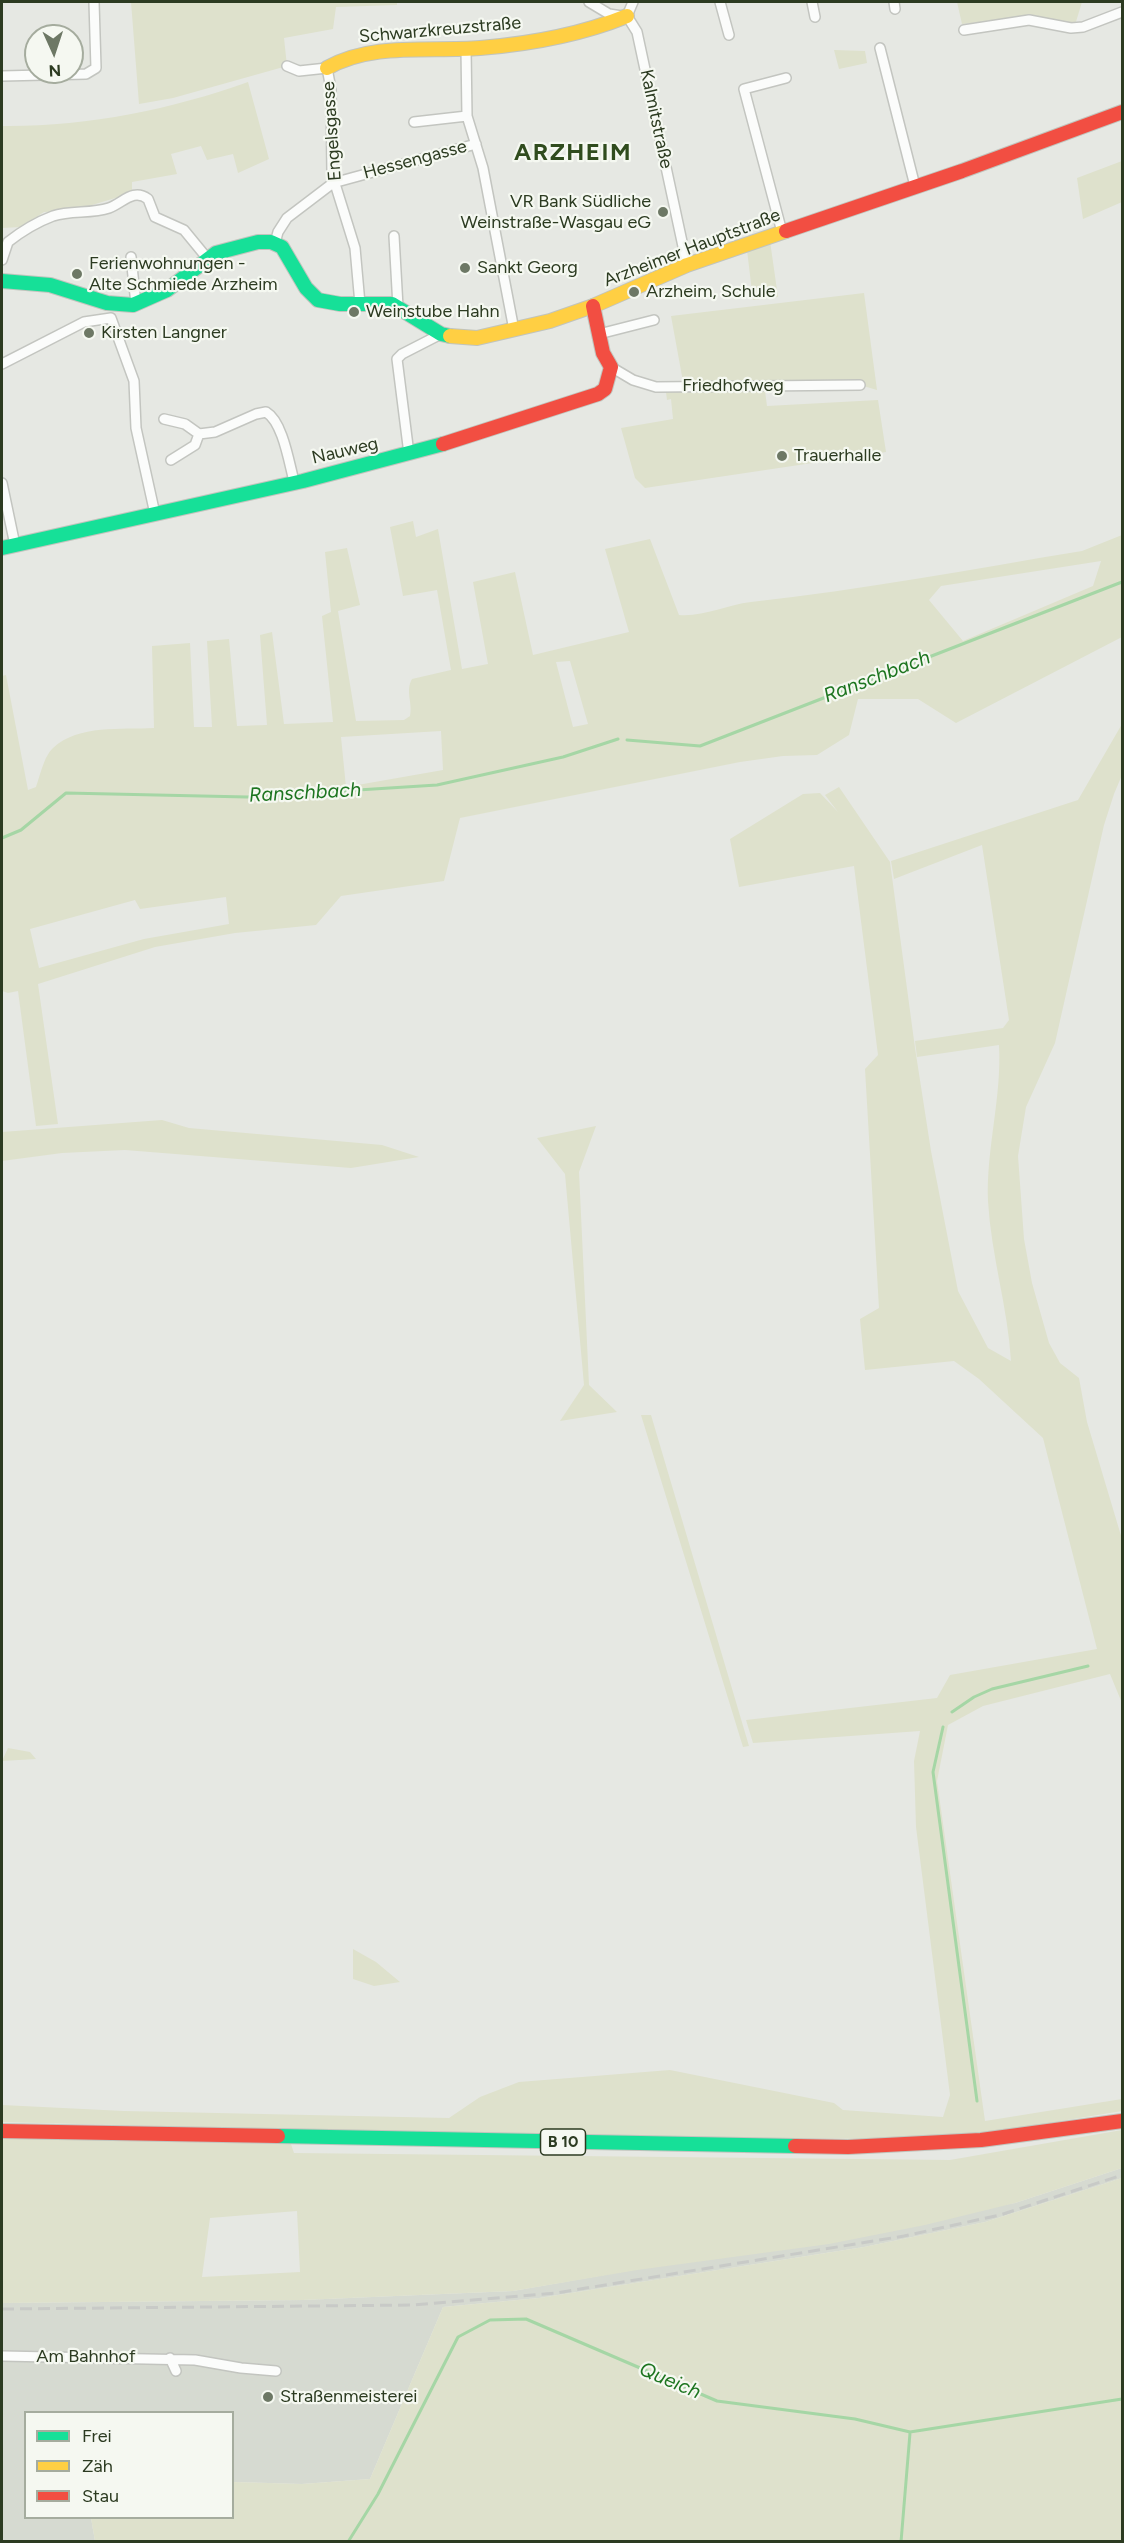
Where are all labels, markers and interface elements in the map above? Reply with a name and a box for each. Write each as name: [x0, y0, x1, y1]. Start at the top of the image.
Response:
street label: Schwarzkreuzstraße: [358, 12, 522, 48]
north arrow: [24, 24, 84, 84]
text: N: [48, 61, 62, 80]
street label: Kalmitstraße: [635, 68, 677, 170]
street label: Engelsgasse: [318, 80, 346, 182]
street label: Hessengasse: [361, 136, 469, 184]
district label: ARZHEIM: [514, 139, 632, 167]
place label: VR Bank Südliche Weinstraße-Wasgau eG: [461, 191, 651, 234]
street label: Arzheimer Hauptstraße: [601, 204, 783, 292]
marker: VR Bank Südliche Weinstraße-Wasgau eG: [656, 205, 670, 219]
place label: Ferienwohnungen - Alte Schmiede Arzheim: [89, 253, 278, 296]
place label: Sankt Georg: [477, 257, 578, 279]
marker: Sankt Georg: [458, 261, 472, 275]
marker: Ferienwohnungen - Alte Schmiede Arzheim: [70, 267, 84, 281]
place label: Arzheim, Schule: [646, 281, 776, 303]
marker: Arzheim, Schule: [627, 285, 641, 299]
place label: Weinstube Hahn: [366, 301, 499, 323]
marker: Weinstube Hahn: [347, 305, 361, 319]
place label: Kirsten Langner: [101, 322, 227, 344]
marker: Kirsten Langner: [82, 326, 96, 340]
street label: Friedhofweg: [682, 375, 784, 397]
street label: Nauweg: [310, 433, 380, 469]
place label: Trauerhalle: [794, 445, 881, 467]
marker: Trauerhalle: [775, 449, 789, 463]
water label: Ranschbach: [820, 646, 934, 708]
water label: Ranschbach: [248, 778, 362, 808]
road number: B 10: [540, 2129, 586, 2155]
street label: Am Bahnhof: [36, 2346, 136, 2368]
water label: Queich: [636, 2357, 704, 2405]
place label: Straßenmeisterei: [280, 2386, 418, 2408]
marker: Straßenmeisterei: [261, 2390, 275, 2404]
legend: [24, 2411, 234, 2519]
text: Frei: [82, 2425, 112, 2447]
text: Zäh: [82, 2455, 113, 2477]
text: Stau: [82, 2485, 119, 2507]

